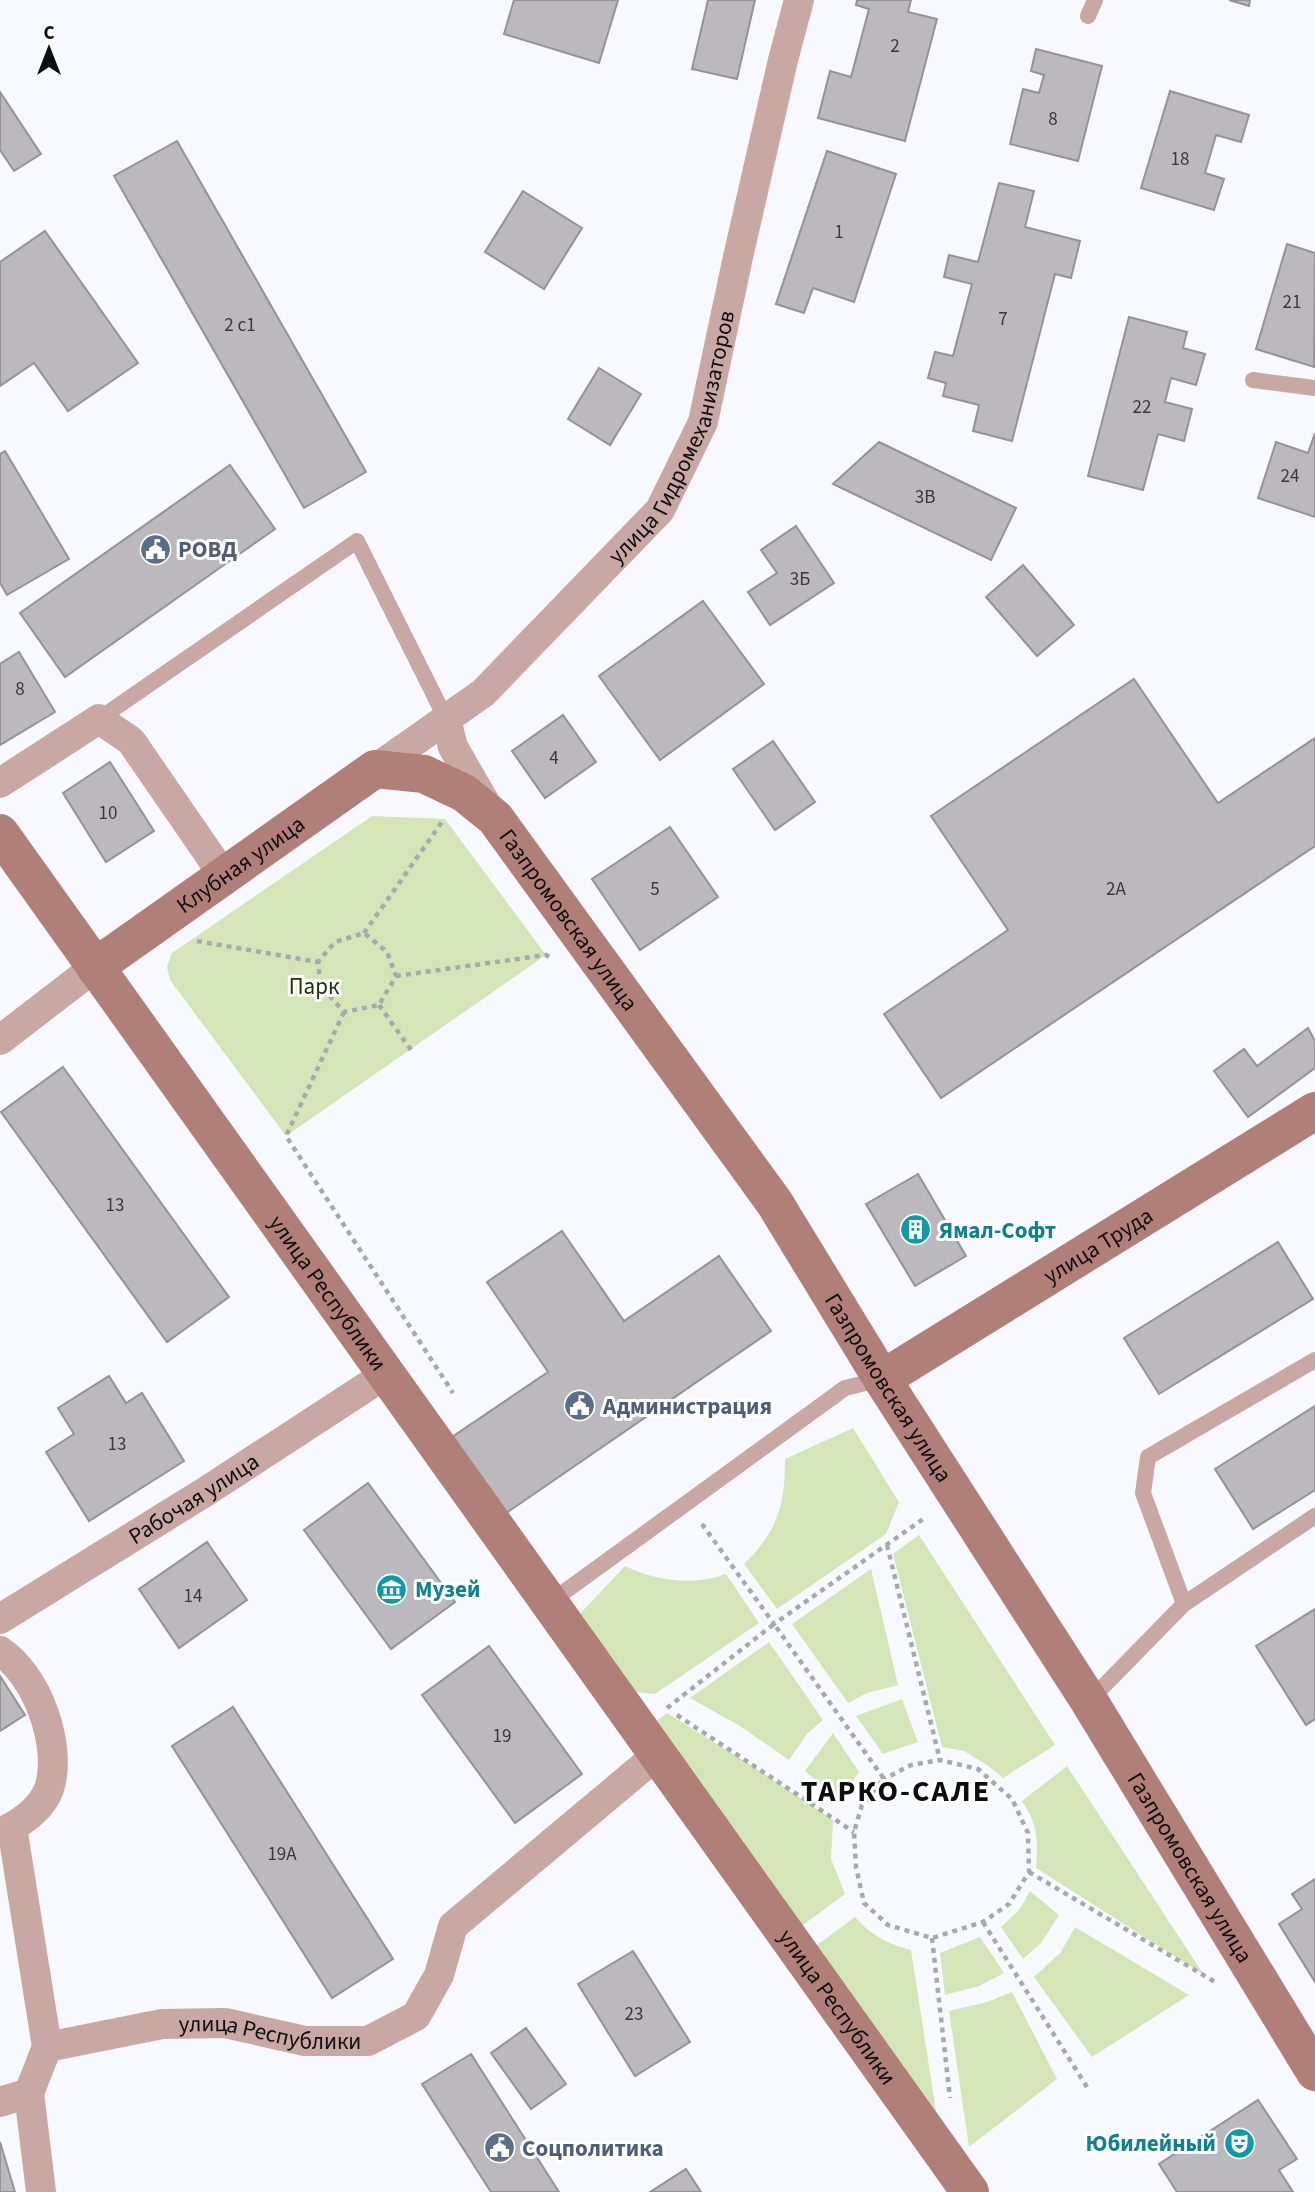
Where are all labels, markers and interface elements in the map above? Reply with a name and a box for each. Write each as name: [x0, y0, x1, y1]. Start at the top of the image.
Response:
north arrow: [14, 14, 84, 84]
text: С: [43, 20, 55, 47]
house number: 2: [890, 33, 900, 60]
house number: 8: [1048, 106, 1058, 133]
house number: 18: [1171, 146, 1189, 173]
house number: 1: [834, 219, 844, 246]
house number: 21: [1283, 289, 1301, 316]
house number: 7: [998, 306, 1008, 333]
street label: улица Гидромеханизаторов: [601, 307, 743, 571]
house number: 2 с1: [224, 312, 256, 339]
house number: 22: [1133, 394, 1151, 421]
house number: 24: [1281, 463, 1299, 490]
house number: 3В: [915, 484, 935, 511]
public building icon: РОВД: [138, 532, 172, 566]
place label: РОВД: [178, 533, 238, 566]
house number: 3Б: [790, 566, 810, 593]
house number: 8: [15, 676, 25, 703]
house number: 4: [549, 745, 559, 772]
house number: 10: [99, 800, 117, 827]
street label: Клубная улица: [170, 808, 312, 922]
street label: Газпромовская улица: [491, 822, 646, 1018]
house number: 5: [650, 876, 660, 903]
house number: 2А: [1106, 876, 1127, 903]
park label: Парк: [289, 970, 340, 1003]
house number: 13: [106, 1192, 124, 1219]
street label: улица Труда: [1037, 1199, 1159, 1292]
street label: улица Республики: [261, 1208, 395, 1378]
building icon: Ямал-Софт: [899, 1213, 933, 1247]
place label: Ямал-Софт: [939, 1214, 1056, 1247]
street label: Газпромовская улица: [816, 1287, 960, 1489]
public building icon: Администрация: [563, 1389, 597, 1423]
place label: Администрация: [602, 1390, 772, 1423]
house number: 13: [108, 1431, 126, 1458]
street label: Рабочая улица: [122, 1445, 266, 1553]
museum icon: Музей: [375, 1572, 409, 1606]
place label: Музей: [415, 1573, 480, 1606]
house number: 14: [184, 1583, 202, 1610]
house number: 19: [493, 1723, 511, 1750]
street label: Газпромовская улица: [1119, 1766, 1261, 1969]
district label: ТАРКО-САЛЕ: [801, 1770, 991, 1813]
house number: 19А: [267, 1841, 297, 1868]
street label: улица Республики: [770, 1922, 904, 2092]
house number: 23: [625, 2001, 643, 2028]
street label: улица Республики: [178, 2007, 361, 2058]
theatre icon: Юбилейный: [1222, 2126, 1256, 2160]
place label: Юбилейный: [1086, 2127, 1216, 2160]
public building icon: Соцполитика: [482, 2131, 516, 2165]
place label: Соцполитика: [522, 2132, 664, 2165]

